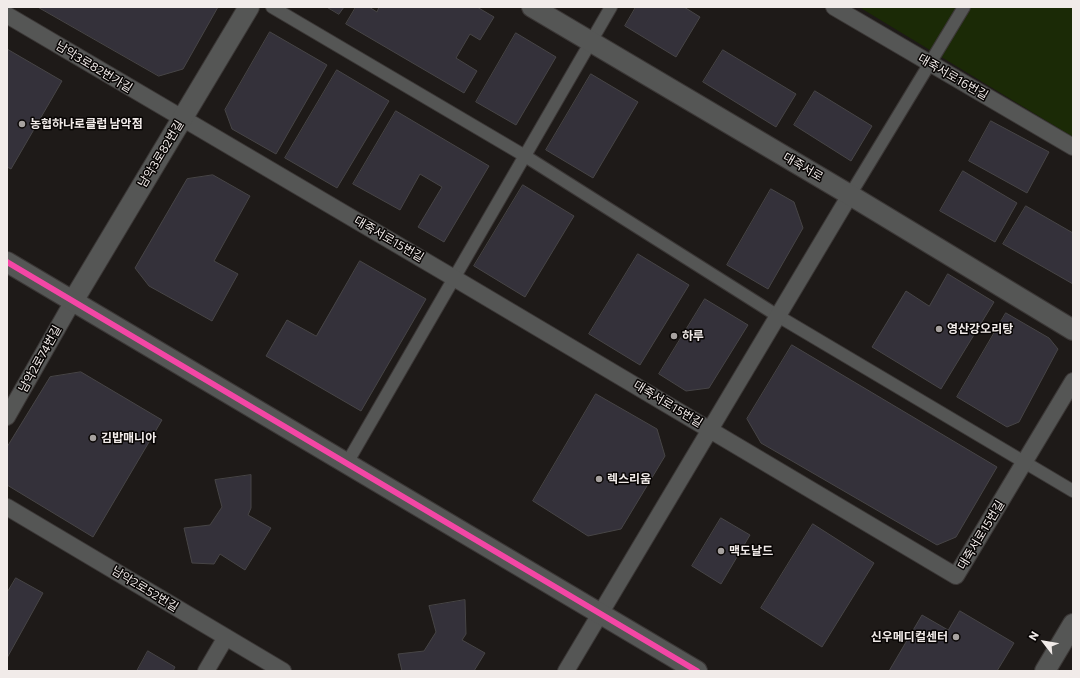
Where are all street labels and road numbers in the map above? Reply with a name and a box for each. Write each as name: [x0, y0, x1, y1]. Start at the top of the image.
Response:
street label: 남악3로82번가길: [53, 38, 135, 96]
street label: 대죽서로16번길: [915, 51, 991, 103]
street label: 남악3로82번길: [135, 118, 187, 190]
street label: 대죽서로: [780, 150, 826, 184]
street label: 대죽서로15번길: [352, 213, 426, 265]
street label: 남악2로74번길: [16, 323, 64, 395]
street label: 대죽서로15번길: [631, 378, 705, 430]
street label: 대죽서로15번길: [955, 498, 1007, 572]
street label: 남악2로52번길: [109, 563, 181, 615]

